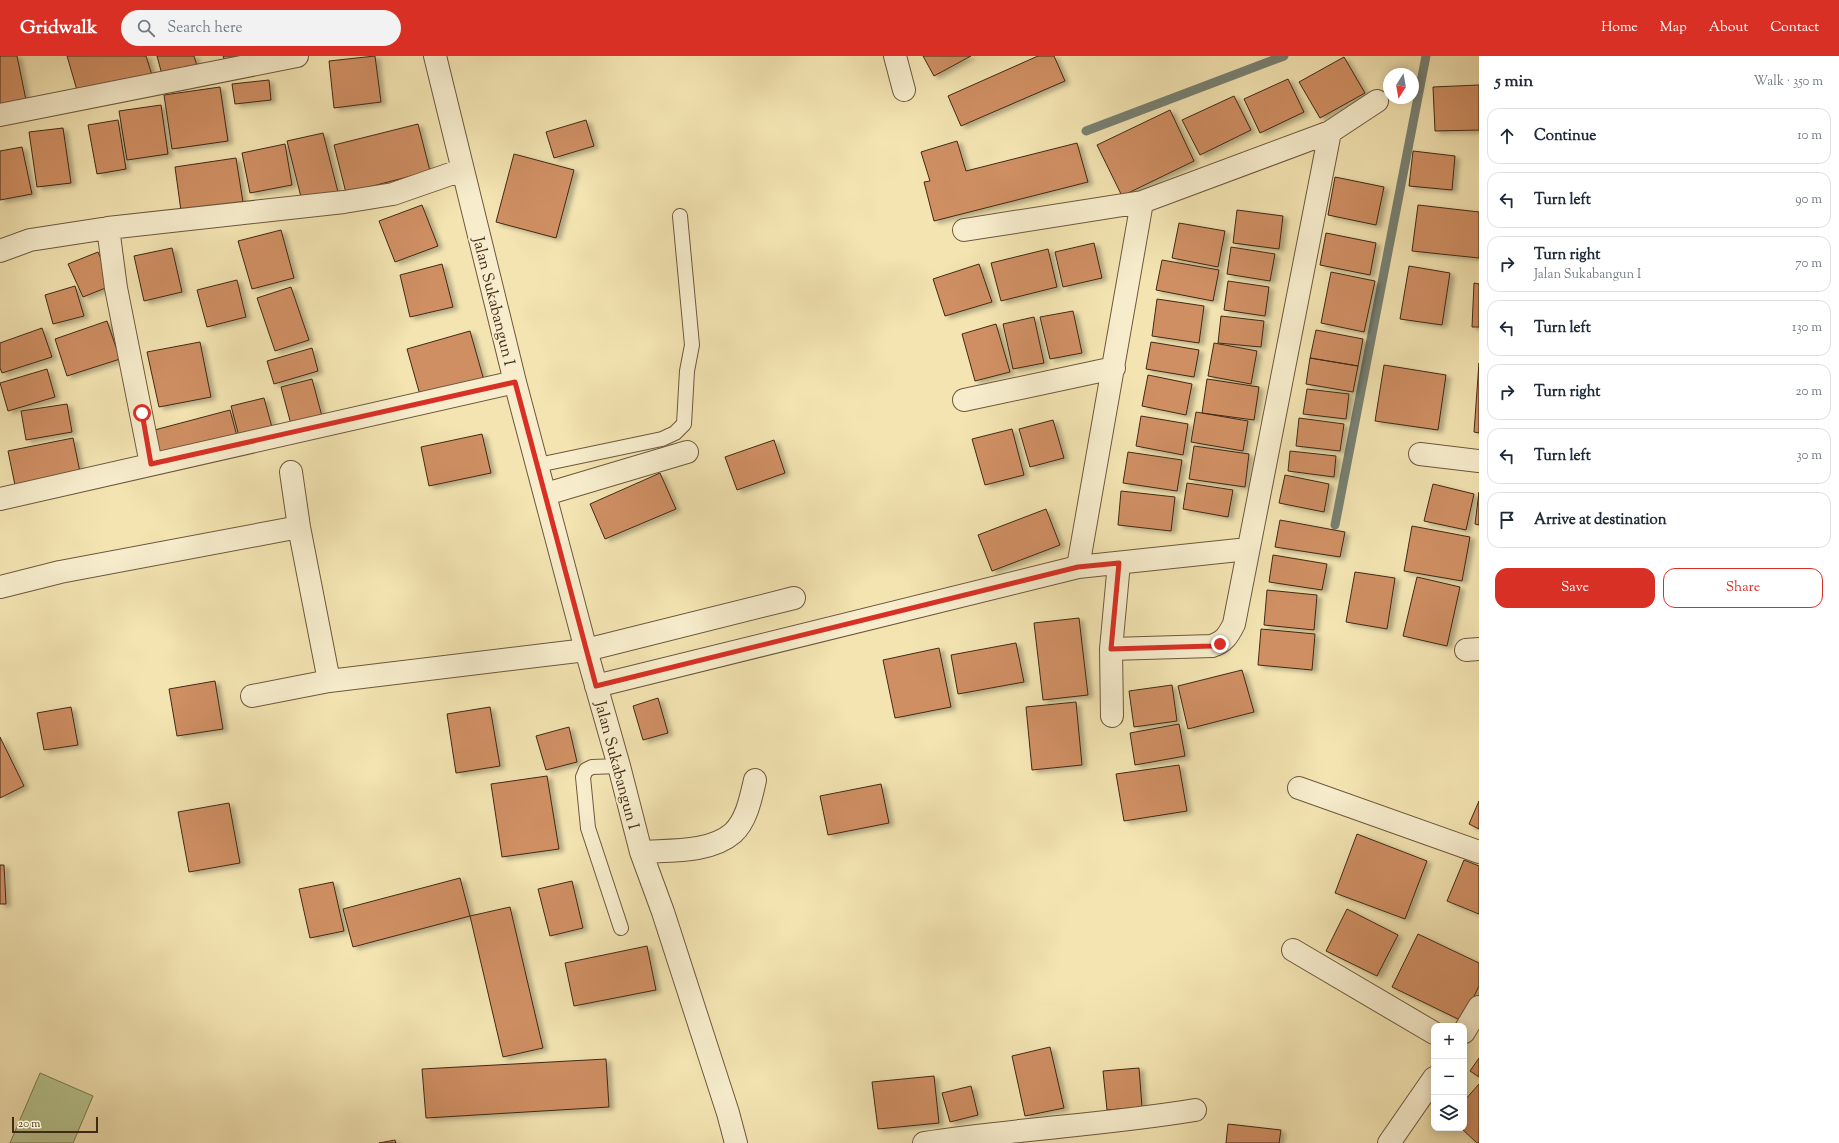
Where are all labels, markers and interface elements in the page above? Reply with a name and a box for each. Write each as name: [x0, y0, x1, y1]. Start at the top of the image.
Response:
search box: [121, 10, 401, 46]
text: Gridwalk: [20, 15, 97, 42]
icon: search: [135, 17, 157, 39]
text: Search here: [167, 18, 243, 39]
text: Home: [1601, 18, 1638, 38]
text: Map: [1660, 18, 1687, 38]
text: About: [1709, 18, 1748, 38]
text: Contact: [1770, 18, 1819, 38]
north arrow: [1383, 68, 1419, 104]
text: 5 min: [1495, 70, 1533, 94]
text: Walk · 350 m: [1754, 73, 1823, 91]
icon: ahead: [1496, 125, 1518, 147]
text: Continue: [1534, 126, 1596, 147]
text: 10 m: [1797, 127, 1822, 145]
icon: left: [1496, 189, 1518, 211]
text: Turn left: [1534, 190, 1591, 211]
text: 90 m: [1795, 191, 1822, 209]
street label: Jalan Sukabangun I: [465, 234, 520, 368]
text: Turn right: [1534, 245, 1600, 266]
icon: right: [1496, 253, 1518, 275]
text: 70 m: [1795, 255, 1822, 273]
text: Jalan Sukabangun I: [1534, 266, 1641, 284]
icon: left: [1496, 317, 1518, 339]
text: Turn left: [1534, 318, 1591, 339]
text: 130 m: [1792, 319, 1822, 337]
icon: right: [1496, 381, 1518, 403]
text: Turn right: [1534, 382, 1600, 403]
text: 20 m: [1796, 383, 1822, 401]
route start: [133, 404, 151, 422]
icon: left: [1496, 445, 1518, 467]
text: Turn left: [1534, 446, 1591, 467]
text: 30 m: [1796, 447, 1822, 465]
icon: arrive: [1496, 509, 1518, 531]
text: Arrive at destination: [1534, 510, 1667, 531]
button: Save: [1495, 568, 1655, 608]
button: Share: [1663, 568, 1823, 608]
route end: [1211, 635, 1229, 653]
street label: Jalan Sukabangun I: [587, 698, 644, 832]
map controls: [1431, 1023, 1467, 1131]
button: +: [1431, 1023, 1467, 1059]
button: −: [1431, 1059, 1467, 1095]
button: layers: [1431, 1095, 1467, 1131]
scale bar: [12, 1115, 98, 1134]
text: 20 m: [18, 1116, 40, 1132]

